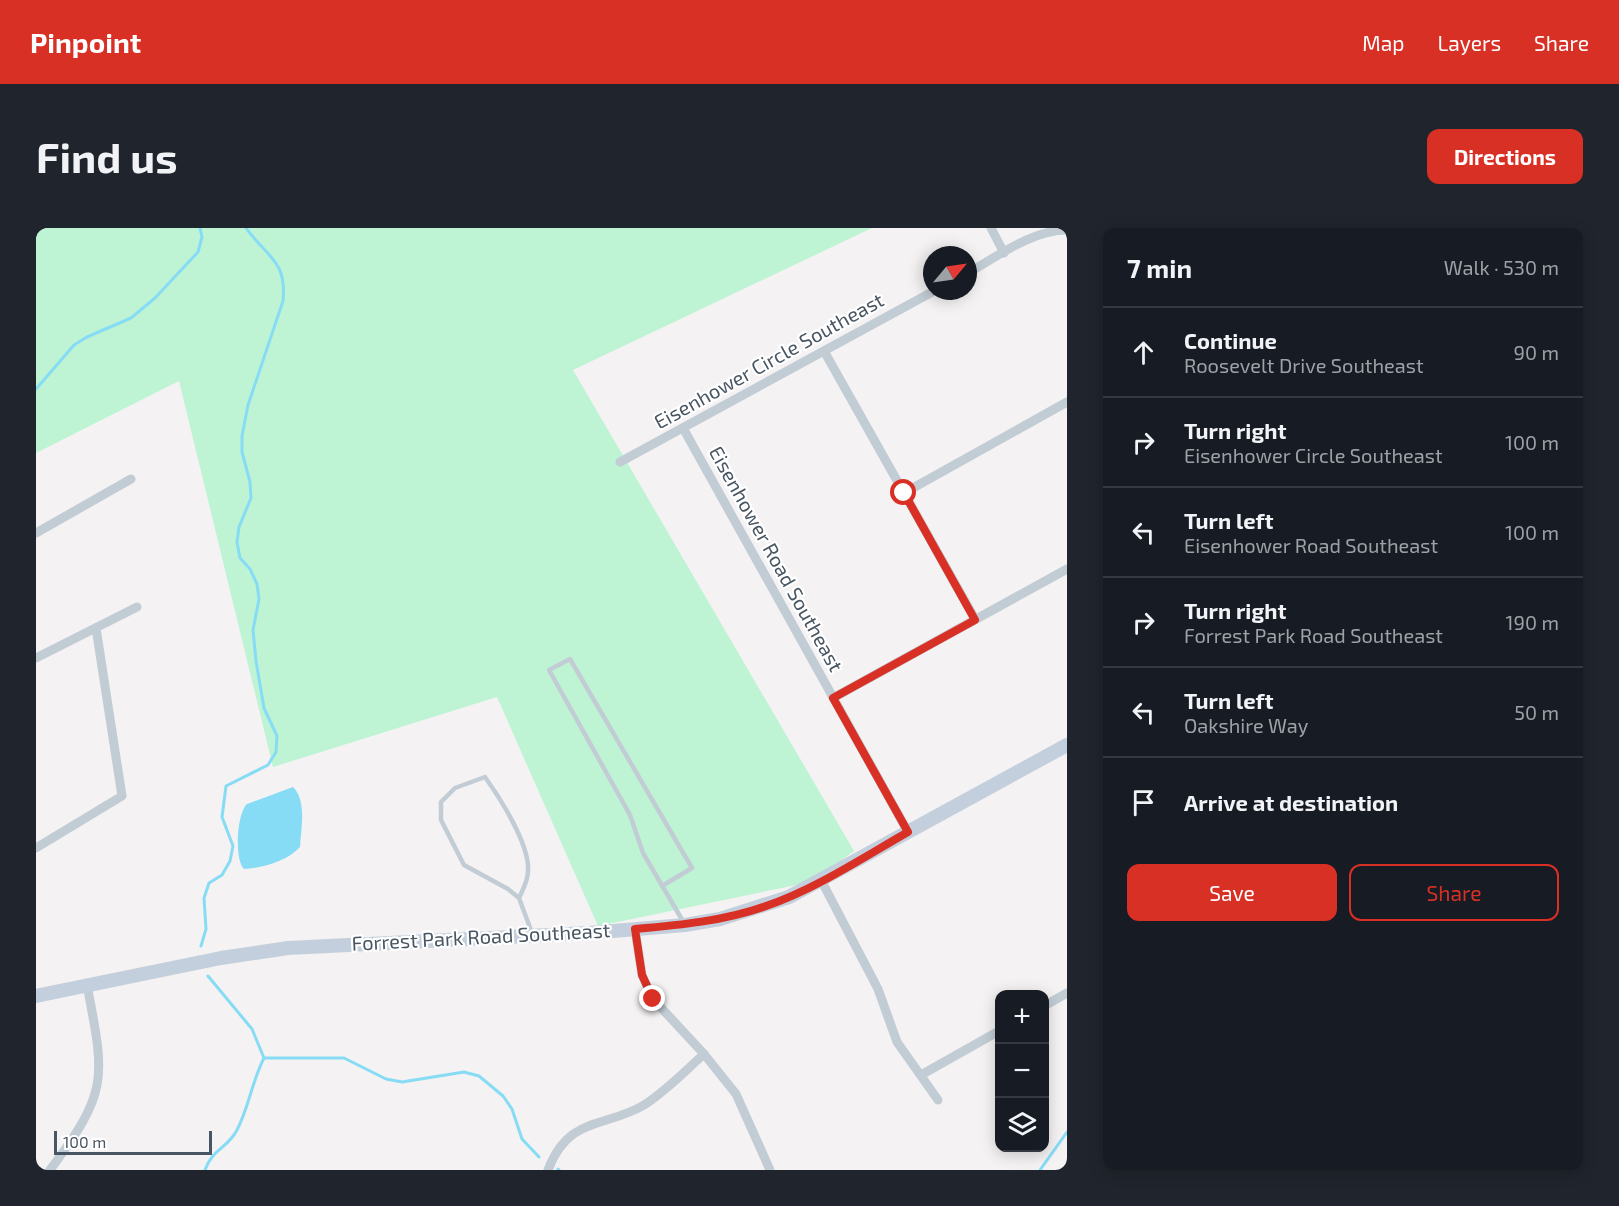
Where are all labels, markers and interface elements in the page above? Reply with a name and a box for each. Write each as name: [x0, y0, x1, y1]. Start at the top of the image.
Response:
text: Pinpoint: [30, 25, 141, 59]
text: Map: [1362, 30, 1404, 55]
text: Layers: [1437, 30, 1501, 55]
text: Share: [1534, 30, 1589, 55]
button: Directions: [1427, 129, 1583, 184]
text: Find us: [36, 131, 178, 181]
north arrow: [923, 246, 977, 300]
text: 7 min: [1127, 252, 1192, 283]
text: Walk · 530 m: [1444, 255, 1559, 279]
street label: Eisenhower Circle Southeast: [650, 287, 888, 433]
text: Continue: [1184, 327, 1277, 353]
icon: ahead: [1127, 336, 1160, 369]
text: 90 m: [1514, 340, 1559, 364]
text: Roosevelt Drive Southeast: [1184, 353, 1424, 377]
text: Turn right: [1184, 417, 1286, 443]
icon: right: [1127, 426, 1160, 459]
text: 100 m: [1505, 430, 1559, 454]
street label: Eisenhower Road Southeast: [705, 442, 849, 676]
text: Eisenhower Circle Southeast: [1184, 443, 1443, 467]
route start: [890, 479, 916, 505]
text: Turn left: [1184, 507, 1273, 533]
icon: left: [1127, 516, 1160, 549]
text: 100 m: [1505, 520, 1559, 544]
text: Eisenhower Road Southeast: [1184, 533, 1438, 557]
text: Turn right: [1184, 597, 1286, 623]
icon: right: [1127, 606, 1160, 639]
text: 190 m: [1506, 610, 1559, 634]
text: Forrest Park Road Southeast: [1184, 623, 1443, 647]
text: Turn left: [1184, 687, 1273, 713]
icon: left: [1127, 696, 1160, 729]
text: 50 m: [1514, 700, 1559, 724]
text: Oakshire Way: [1184, 713, 1308, 737]
icon: arrive: [1127, 786, 1160, 819]
text: Arrive at destination: [1184, 789, 1398, 815]
button: Save: [1127, 864, 1337, 921]
button: Share: [1349, 864, 1559, 921]
street label: Forrest Park Road Southeast: [351, 917, 611, 955]
route end: [639, 985, 665, 1011]
map controls: [995, 990, 1049, 1152]
button: +: [995, 990, 1049, 1044]
button: −: [995, 1044, 1049, 1098]
button: layers: [995, 1098, 1049, 1152]
scale bar: [54, 1128, 212, 1156]
text: 100 m: [63, 1132, 106, 1151]

